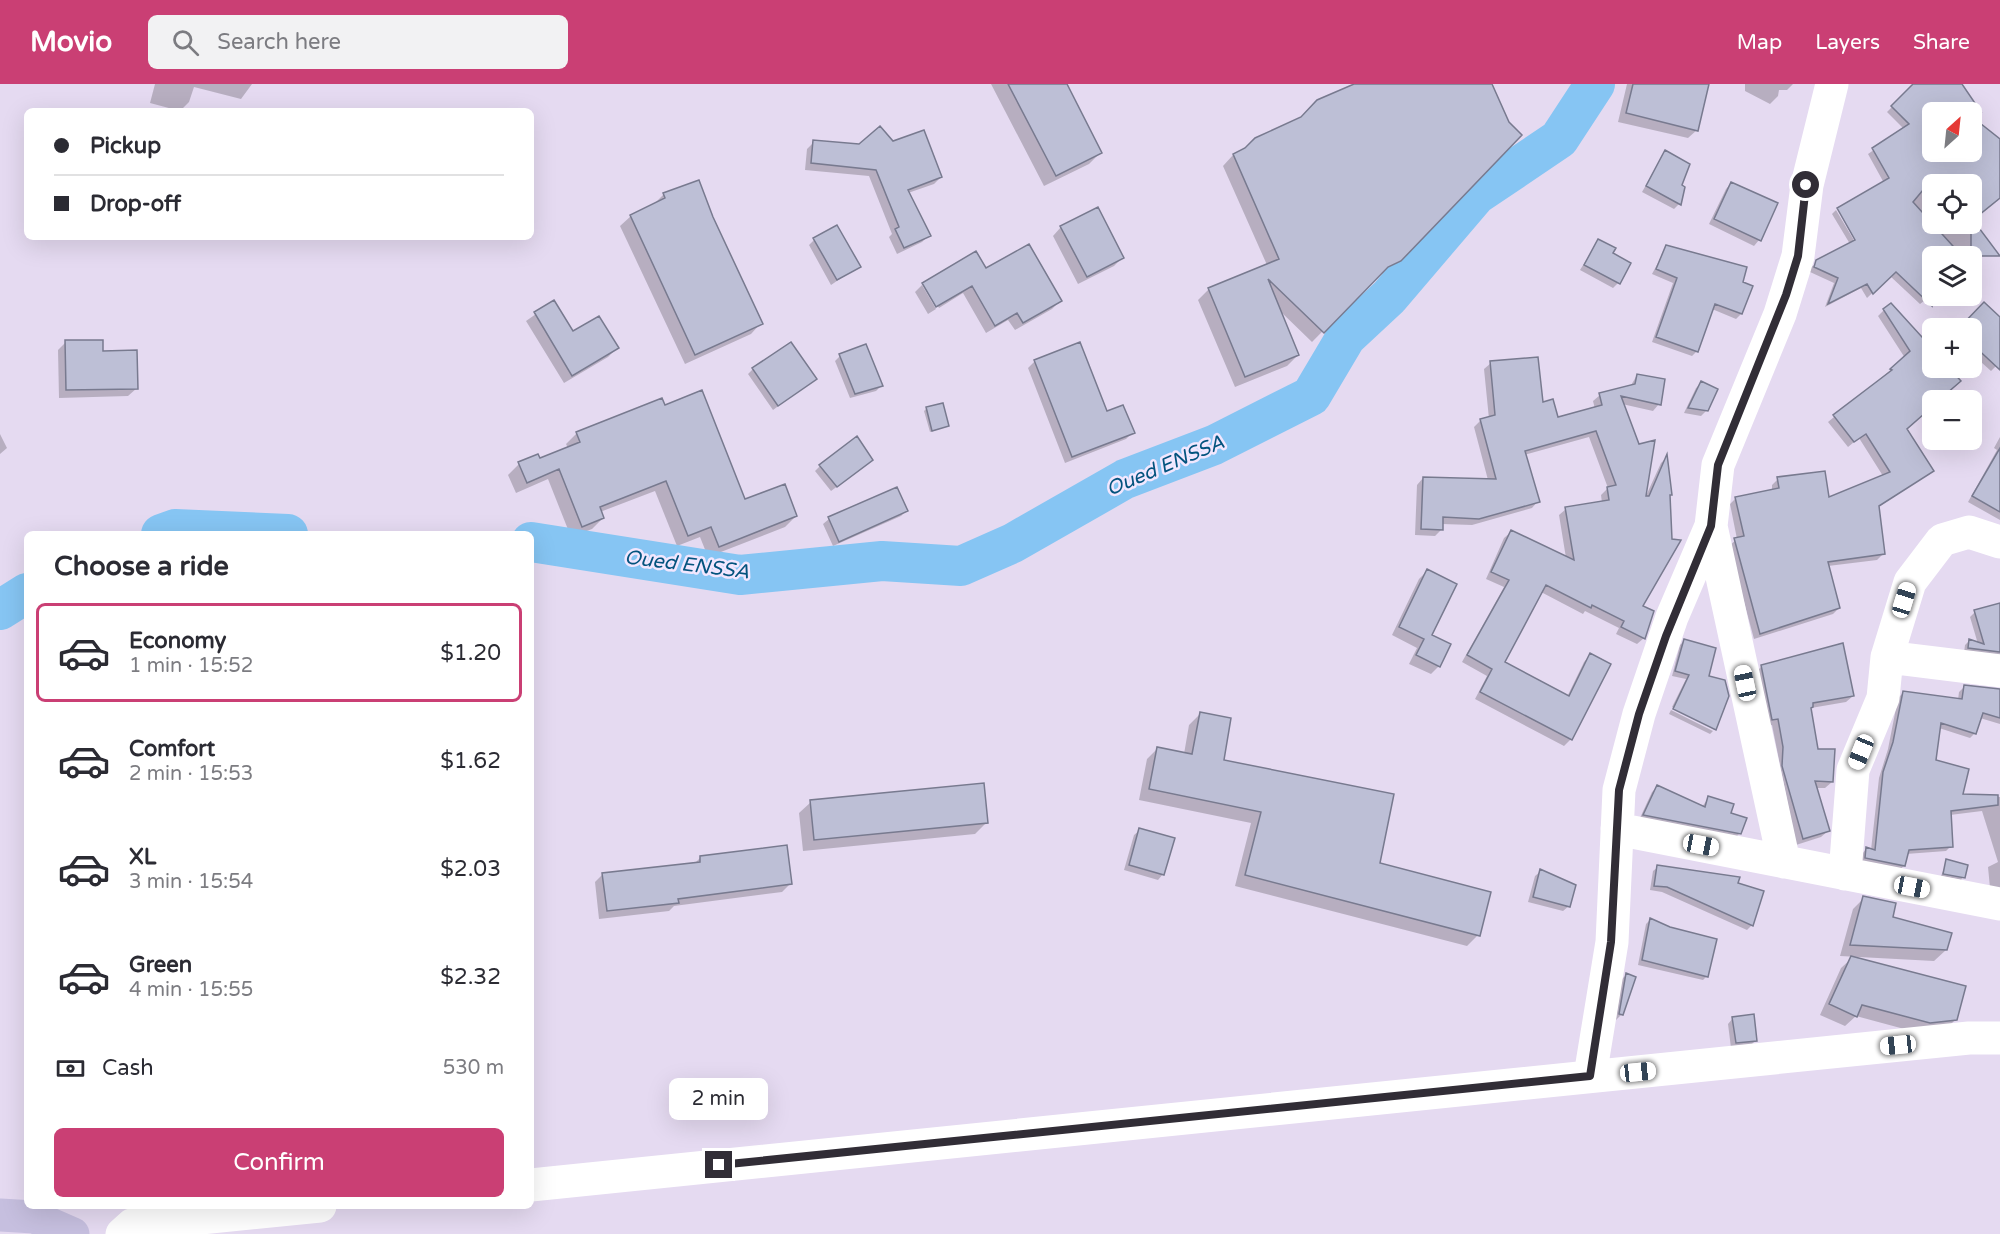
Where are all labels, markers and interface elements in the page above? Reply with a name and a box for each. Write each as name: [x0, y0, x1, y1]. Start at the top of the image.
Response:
search box: [148, 15, 568, 69]
text: Movio: [30, 25, 112, 59]
icon: search: [169, 26, 202, 59]
text: Search here: [217, 29, 341, 55]
text: Map: [1737, 30, 1782, 55]
text: Layers: [1815, 30, 1880, 55]
text: Share: [1913, 30, 1970, 55]
north arrow: [1922, 102, 1982, 162]
map controls: [1922, 102, 1982, 450]
text: Pickup: [90, 133, 161, 159]
route start: [1792, 171, 1819, 198]
button: locate: [1922, 174, 1982, 234]
text: Drop-off: [90, 191, 181, 217]
button: layers: [1922, 246, 1982, 306]
button: +: [1922, 318, 1982, 378]
button: −: [1922, 390, 1982, 450]
water label: Oued ENSSA: [1103, 430, 1228, 502]
water label: Oued ENSSA: [623, 545, 751, 585]
text: Choose a ride: [54, 550, 229, 583]
car: [1890, 580, 1918, 620]
icon: car: [57, 626, 111, 680]
text: Economy: [129, 628, 226, 654]
text: $1.20: [440, 640, 501, 666]
text: 1 min · 15:52: [129, 654, 253, 678]
car: [1732, 664, 1758, 702]
car: [1846, 732, 1876, 772]
icon: car: [57, 734, 111, 788]
text: Comfort: [129, 736, 215, 762]
text: $1.62: [440, 748, 501, 774]
text: 2 min · 15:53: [129, 762, 253, 786]
car: [1682, 833, 1720, 857]
icon: car: [57, 842, 111, 896]
text: XL: [129, 844, 156, 870]
text: $2.03: [440, 856, 501, 882]
text: 3 min · 15:54: [129, 870, 253, 894]
car: [1893, 875, 1931, 899]
icon: car: [57, 950, 111, 1004]
text: Green: [129, 952, 192, 978]
text: $2.32: [440, 964, 501, 990]
text: 4 min · 15:55: [129, 978, 253, 1002]
car: [1879, 1034, 1917, 1056]
icon: cash: [54, 1052, 87, 1085]
text: Cash: [102, 1055, 154, 1081]
text: 530 m: [443, 1056, 504, 1080]
car: [1619, 1061, 1657, 1083]
callout: 2 min: [670, 1078, 768, 1120]
text: 2 min: [692, 1087, 745, 1111]
button: Confirm: [54, 1128, 504, 1197]
route end: [705, 1151, 732, 1178]

